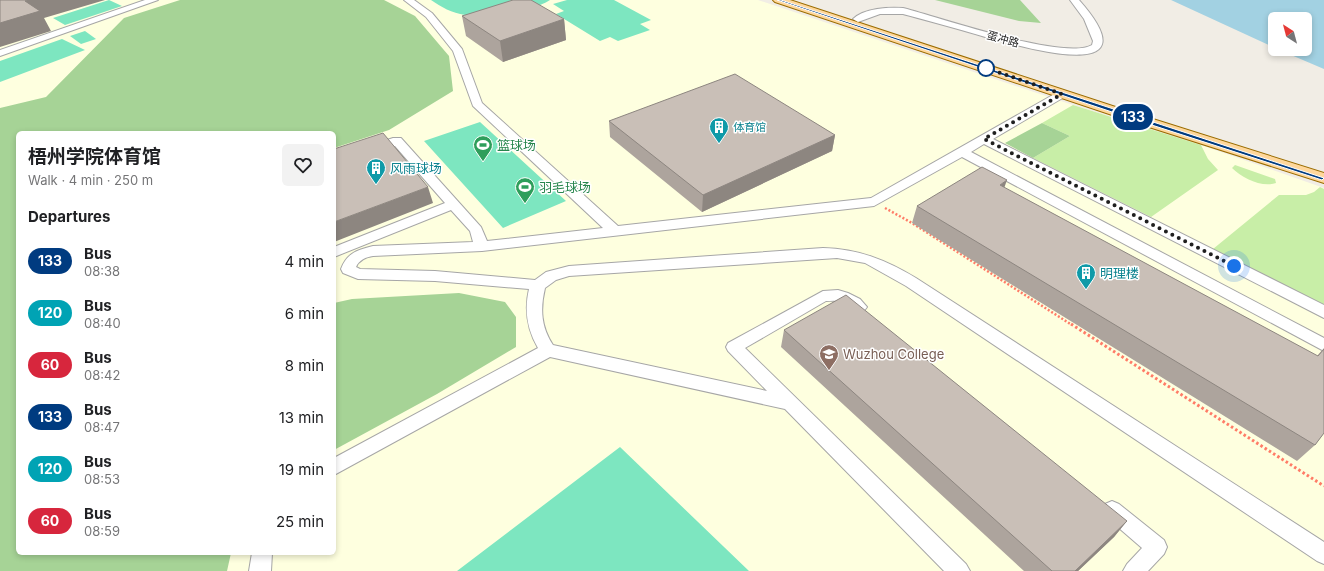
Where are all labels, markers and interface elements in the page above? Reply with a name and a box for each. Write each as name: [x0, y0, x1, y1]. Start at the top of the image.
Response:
north arrow: [1268, 12, 1312, 56]
map controls: [1268, 12, 1312, 56]
street label: 蛋冲路: [985, 28, 1021, 50]
unlabelled marker: [977, 59, 995, 77]
line badge: 133: [1110, 104, 1156, 130]
text: 133: [1121, 108, 1145, 125]
building icon: 体育馆: [708, 116, 730, 144]
place label: 体育馆: [733, 120, 766, 134]
sports icon: 篮球场: [472, 134, 494, 162]
place label: 篮球场: [497, 137, 536, 153]
button: heart: [282, 144, 324, 186]
text: 梧州学院体育馆: [28, 145, 161, 168]
building icon: 风雨球场: [365, 157, 387, 185]
place label: 风雨球场: [390, 160, 442, 176]
text: Walk · 4 min · 250 m: [28, 172, 153, 188]
sports icon: 羽毛球场: [514, 176, 536, 204]
place label: 羽毛球场: [539, 179, 591, 195]
text: Departures: [28, 207, 110, 226]
text: Bus: [84, 244, 112, 263]
text: 133: [38, 252, 62, 269]
text: 4 min: [284, 252, 324, 271]
your location: [1224, 256, 1244, 276]
building icon: 明理楼: [1075, 262, 1097, 290]
text: 08:38: [84, 263, 120, 279]
place label: 明理楼: [1100, 265, 1139, 281]
text: Bus: [84, 296, 112, 315]
text: 120: [38, 304, 62, 321]
text: 6 min: [285, 304, 324, 323]
text: 08:40: [84, 315, 121, 331]
school or university icon: Wuzhou College: [818, 343, 840, 371]
place label: Wuzhou College: [843, 346, 944, 362]
text: Bus: [84, 348, 112, 367]
text: 60: [41, 356, 59, 373]
text: 8 min: [285, 356, 324, 375]
text: 08:42: [84, 367, 120, 383]
text: Bus: [84, 400, 112, 419]
text: 133: [38, 408, 62, 425]
text: 13 min: [279, 408, 324, 427]
text: 08:47: [84, 419, 120, 435]
text: Bus: [84, 452, 112, 471]
text: 120: [38, 460, 62, 477]
text: 19 min: [279, 460, 324, 479]
text: 08:53: [84, 471, 120, 487]
text: Bus: [84, 504, 112, 523]
text: 60: [41, 512, 59, 529]
text: 25 min: [276, 512, 324, 531]
text: 08:59: [84, 523, 120, 539]

